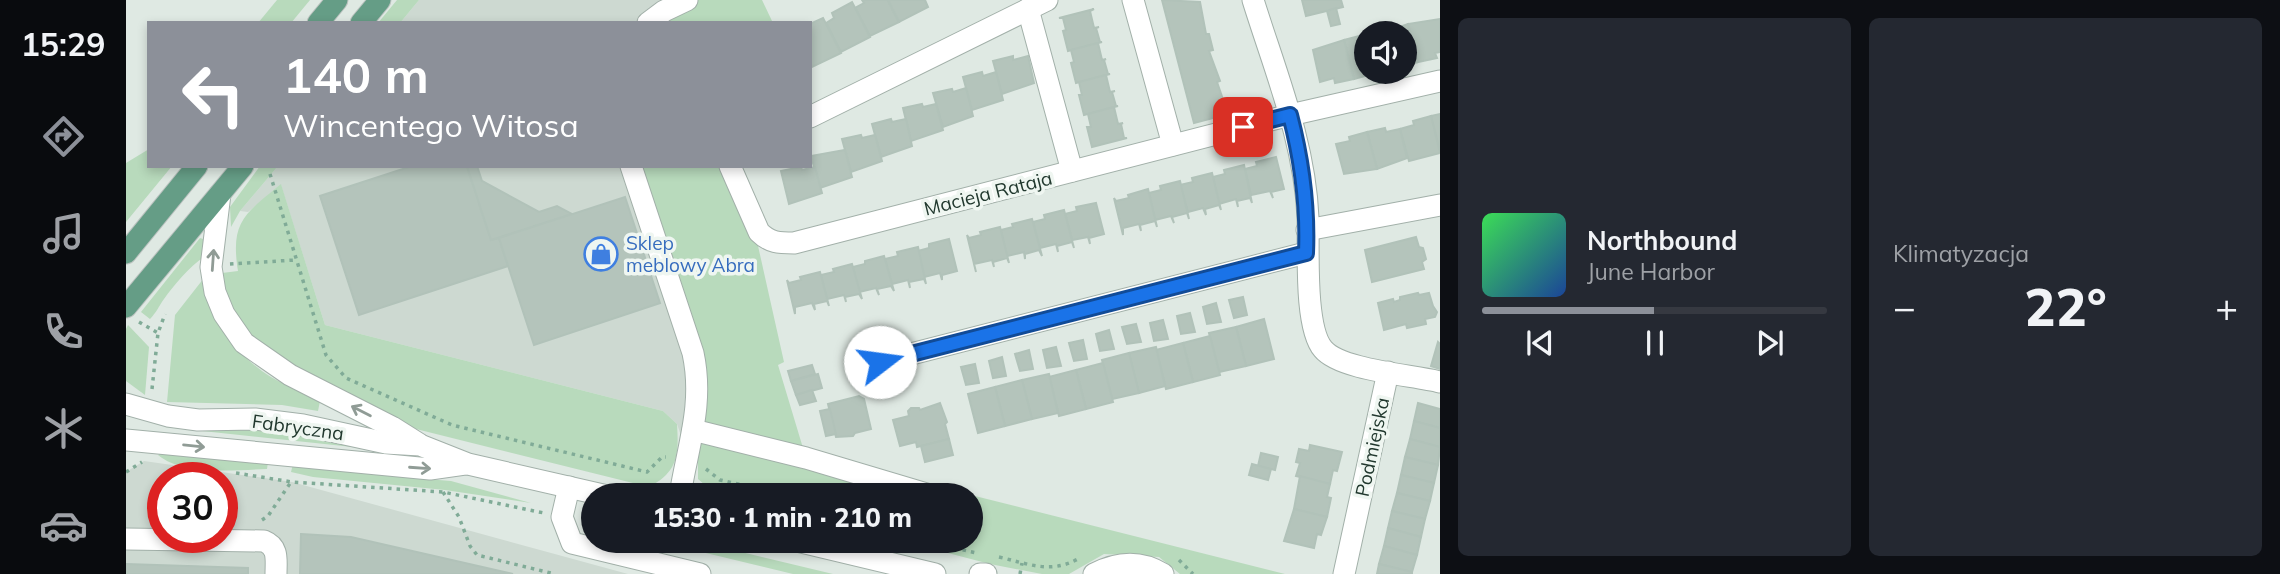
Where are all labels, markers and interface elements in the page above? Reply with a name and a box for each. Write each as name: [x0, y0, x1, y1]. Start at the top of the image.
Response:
map controls: [1354, 21, 1417, 84]
button: sound: [1354, 21, 1417, 84]
text: 15:29: [21, 24, 105, 64]
text: 140 m: [283, 44, 429, 105]
icon: left: [168, 49, 259, 140]
pin: [1213, 97, 1273, 157]
text: Wincentego Witosa: [283, 105, 579, 145]
icon: arrive: [1224, 108, 1262, 146]
icon: directions: [39, 112, 88, 161]
street label: Macieja Rataja: [921, 165, 1055, 221]
icon: music: [39, 209, 88, 258]
text: Northbound: [1587, 224, 1737, 257]
place label: Sklep meblowy Abra: [626, 231, 755, 277]
shop icon: Sklep meblowy Abra: [582, 235, 620, 273]
text: Klimatyzacja: [1893, 239, 2029, 268]
one-way arrow: [206, 249, 219, 272]
text: June Harbor: [1587, 257, 1715, 286]
text: 22°: [2024, 274, 2107, 339]
text: −: [1893, 283, 1916, 331]
text: +: [2215, 283, 2238, 331]
icon: phone: [39, 307, 88, 356]
icon: previous: [1521, 324, 1559, 362]
icon: pause: [1636, 324, 1674, 362]
icon: next: [1751, 324, 1789, 362]
position arrow: [843, 325, 917, 399]
street label: Podmiejska: [1350, 395, 1394, 499]
icon: climate: [39, 404, 88, 453]
one-way arrow: [351, 404, 372, 418]
street label: Fabryczna: [251, 409, 345, 445]
one-way arrow: [182, 440, 205, 453]
speed limit sign: 30: [147, 462, 238, 553]
one-way arrow: [409, 462, 431, 475]
icon: car: [39, 501, 88, 550]
text: 15:30 · 1 min · 210 m: [652, 501, 912, 534]

